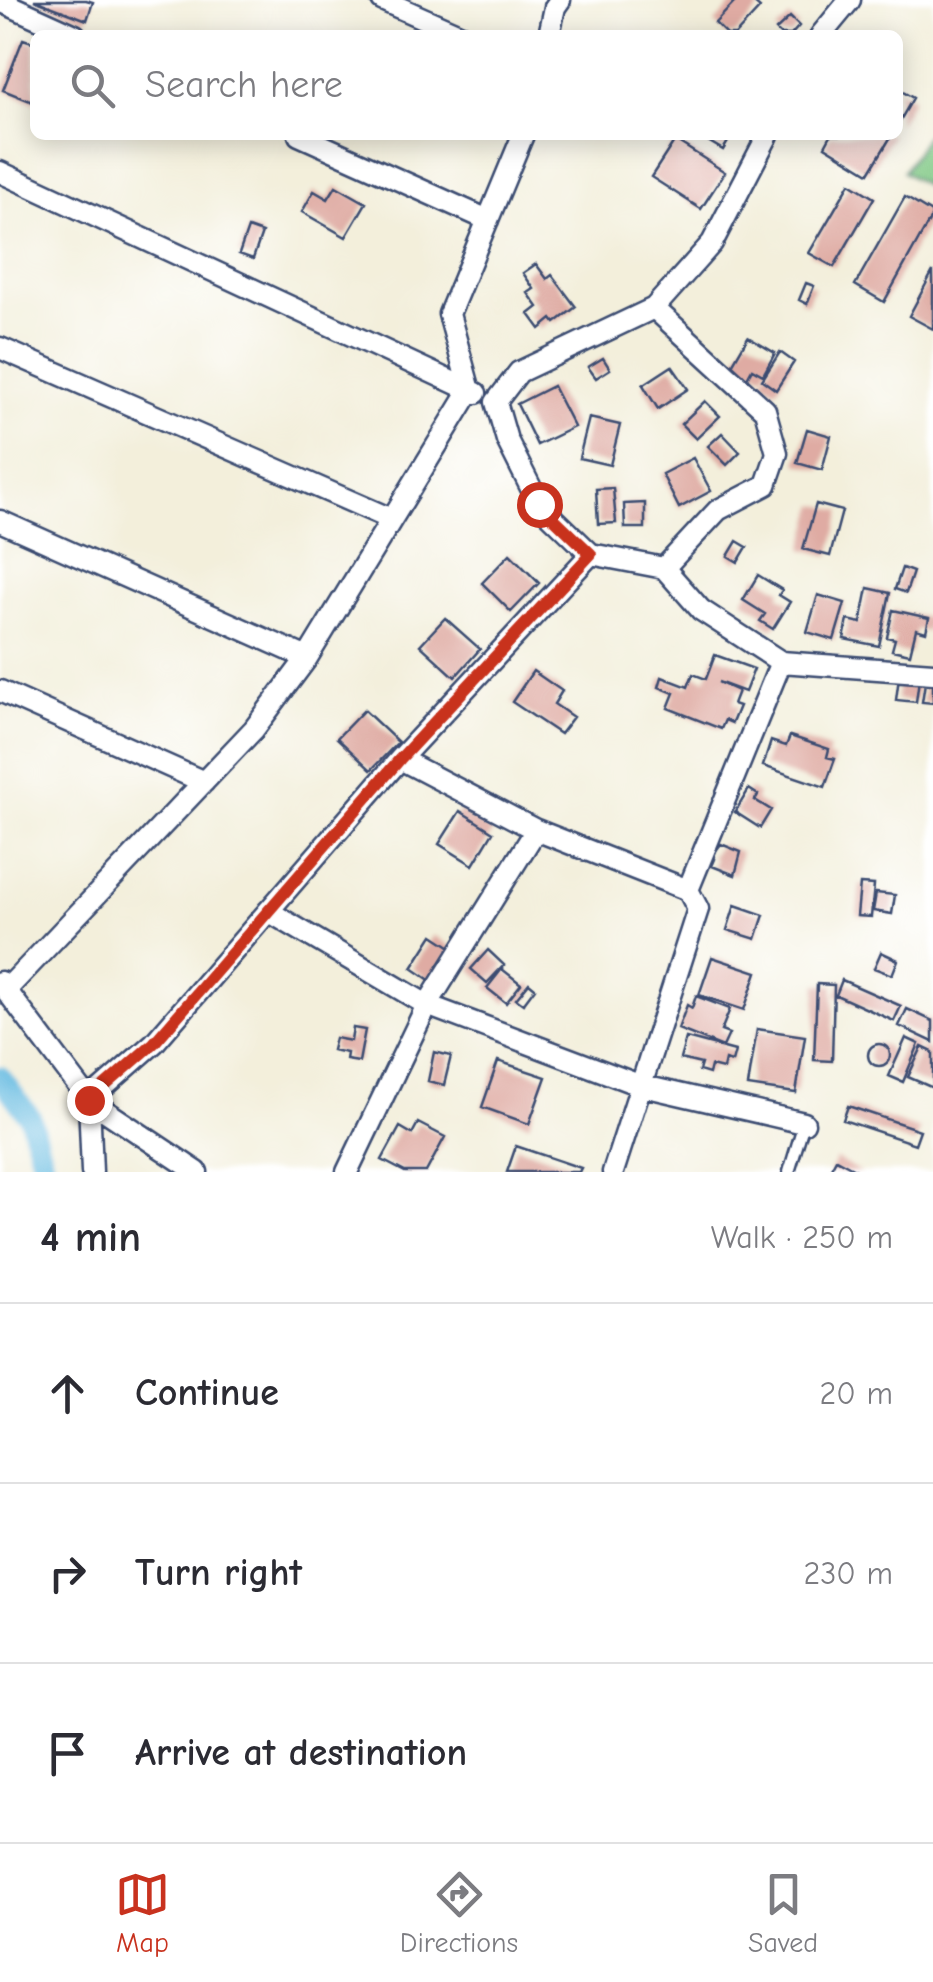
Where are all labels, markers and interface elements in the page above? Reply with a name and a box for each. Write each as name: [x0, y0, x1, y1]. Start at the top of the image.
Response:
search box: [30, 30, 903, 140]
icon: search: [65, 58, 120, 113]
text: Search here: [145, 63, 343, 107]
route start: [517, 482, 563, 528]
route end: [67, 1078, 113, 1124]
text: 4 min: [40, 1213, 141, 1262]
text: Walk · 250 m: [711, 1219, 893, 1256]
icon: ahead: [40, 1366, 95, 1421]
text: Continue: [135, 1371, 279, 1415]
text: 20 m: [820, 1375, 893, 1412]
icon: right: [40, 1546, 95, 1601]
text: Turn right: [135, 1551, 302, 1595]
text: 230 m: [803, 1555, 893, 1592]
icon: arrive: [40, 1726, 95, 1781]
text: Arrive at destination: [135, 1731, 467, 1775]
tab: Map: [115, 1867, 170, 1959]
tab: Directions: [400, 1867, 518, 1959]
tab: Saved: [748, 1867, 818, 1959]

